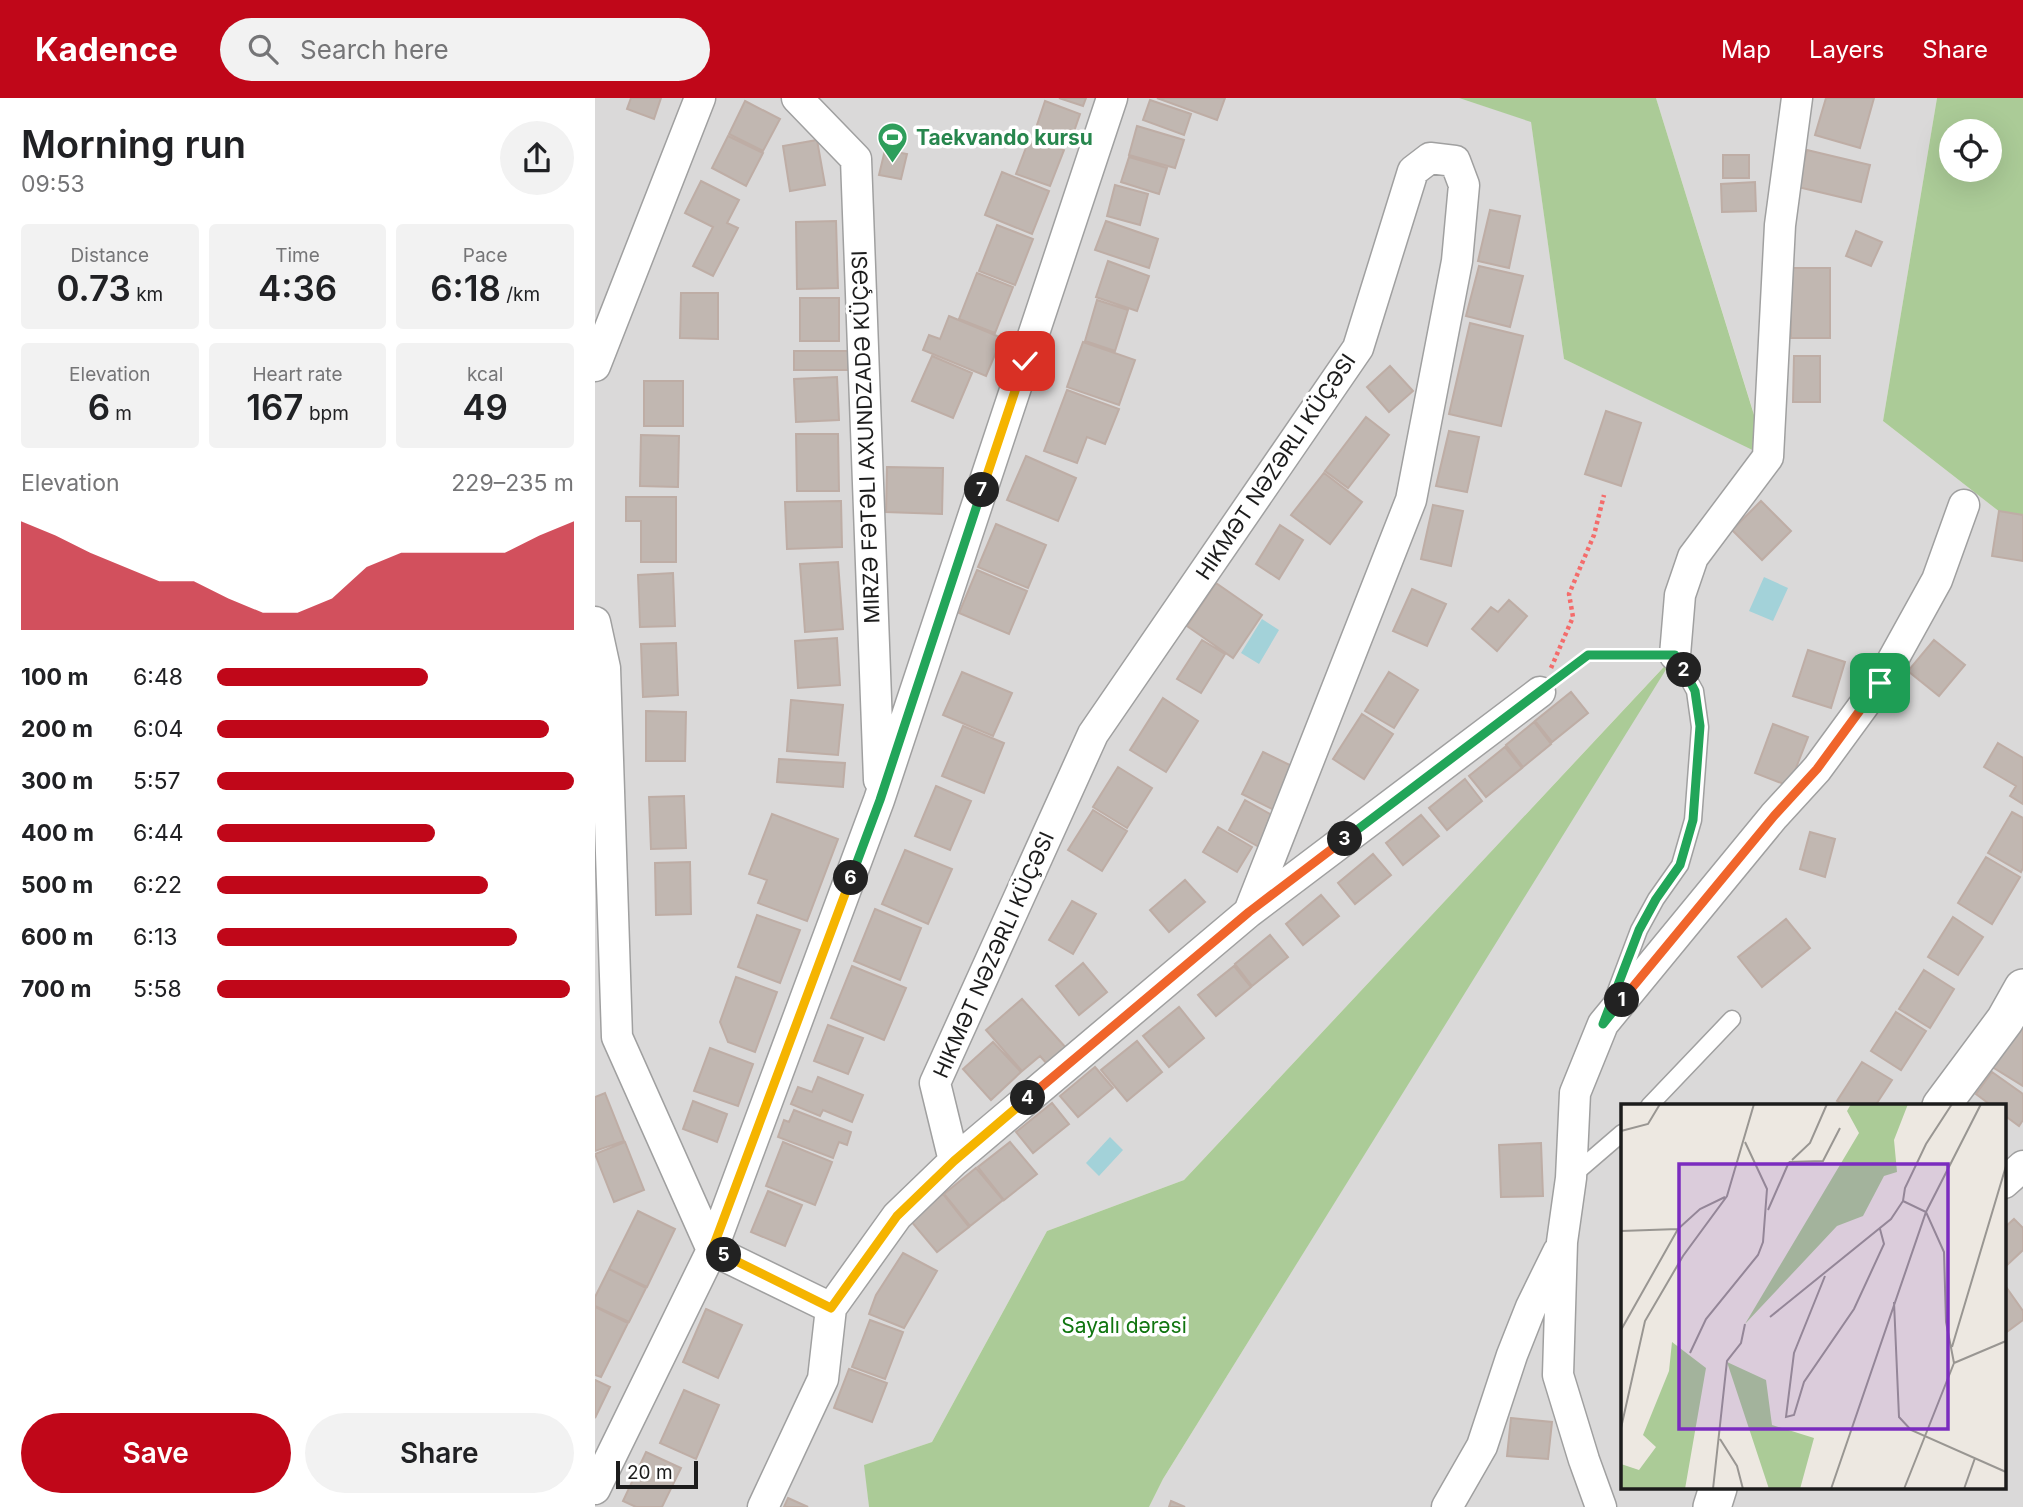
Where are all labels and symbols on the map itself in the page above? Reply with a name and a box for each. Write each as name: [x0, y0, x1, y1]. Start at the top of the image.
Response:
sports icon: Taekvando kursu: [876, 121, 910, 165]
place label: Taekvando kursu: [916, 125, 1093, 150]
street label: MIRZƏ FƏTƏLI AXUNDZADƏ KÜÇƏSI: [845, 250, 885, 624]
pin: [995, 331, 1055, 391]
street label: HIKMƏT NƏZƏRLI KÜÇƏSI: [1190, 349, 1360, 584]
pin: 7: [965, 472, 999, 508]
pin: 2: [1667, 652, 1701, 688]
pin: [1850, 653, 1910, 713]
pin: 3: [1327, 822, 1363, 856]
street label: HIKMƏT NƏZƏRLI KÜÇƏSI: [927, 828, 1059, 1082]
pin: 6: [833, 860, 869, 896]
pin: 1: [1605, 982, 1639, 1018]
pin: 4: [1011, 1080, 1045, 1116]
inset map: [1621, 1104, 2005, 1490]
pin: 5: [706, 1238, 741, 1272]
park label: Sayalı dərəsi: [1061, 1313, 1187, 1338]
scale bar: [616, 1458, 698, 1490]

